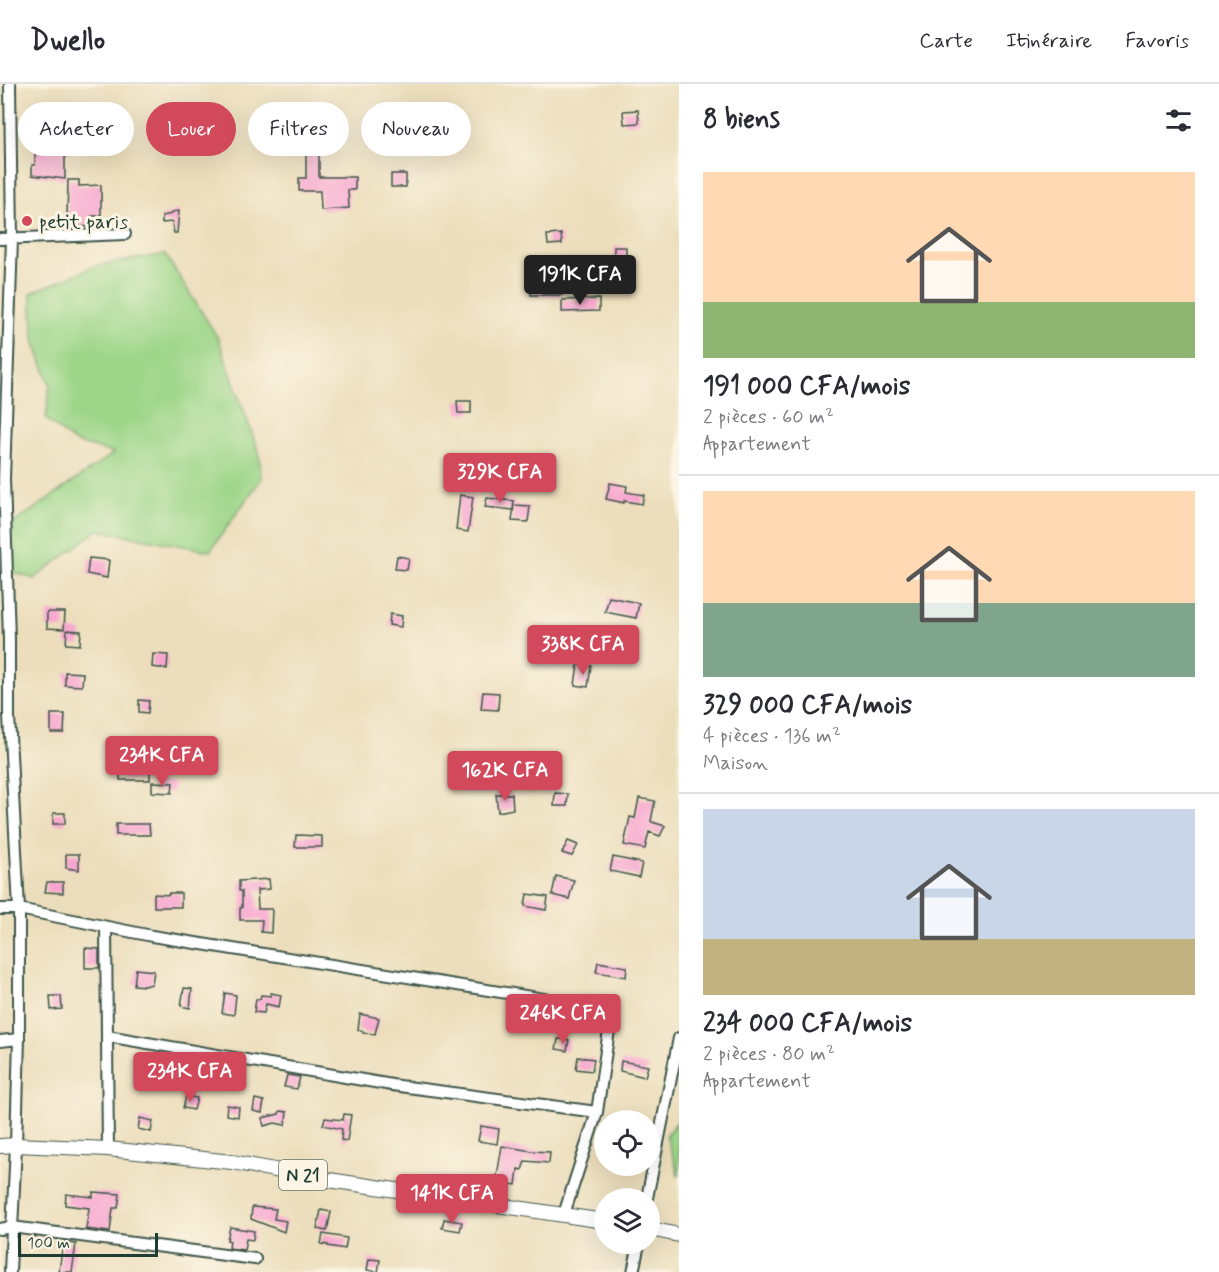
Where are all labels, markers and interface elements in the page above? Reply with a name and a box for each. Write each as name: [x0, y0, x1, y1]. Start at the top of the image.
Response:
text: Dwello: [30, 23, 105, 60]
text: Carte: [919, 27, 973, 55]
text: Itinéraire: [1006, 27, 1092, 55]
text: Favoris: [1125, 27, 1189, 55]
chip: Acheter: [18, 102, 134, 156]
chip: Louer: [146, 102, 236, 156]
chip: Filtres: [248, 102, 349, 156]
chip: Nouveau: [361, 102, 471, 156]
text: 8 biens: [703, 103, 780, 137]
icon: filters: [1162, 104, 1195, 137]
place label: petit paris: [39, 209, 128, 236]
icon: home: [895, 211, 1003, 319]
marker: petit paris: [20, 214, 34, 228]
pin: 191K CFA: [518, 255, 642, 306]
text: 191K CFA: [538, 261, 622, 288]
text: 191 000 CFA/mois: [703, 370, 910, 404]
text: 2 pièces · 60 m²: [703, 404, 834, 431]
text: Appartement: [703, 431, 811, 458]
pin: 329K CFA: [438, 453, 562, 504]
text: 329K CFA: [457, 459, 543, 486]
icon: home: [895, 530, 1003, 638]
pin: 338K CFA: [521, 625, 645, 676]
text: 338K CFA: [541, 631, 625, 658]
text: 329 000 CFA/mois: [703, 689, 912, 723]
text: 4 pièces · 136 m²: [703, 723, 841, 750]
pin: 234K CFA: [100, 736, 224, 787]
text: 234K CFA: [119, 742, 205, 769]
text: Maison: [703, 750, 768, 777]
pin: 162K CFA: [443, 751, 567, 802]
text: 162K CFA: [461, 757, 549, 784]
icon: home: [895, 848, 1003, 956]
pin: 246K CFA: [501, 994, 625, 1045]
text: 246K CFA: [520, 1000, 606, 1027]
text: 234 000 CFA/mois: [703, 1007, 912, 1041]
text: 2 pièces · 80 m²: [703, 1041, 835, 1068]
pin: 234K CFA: [128, 1052, 252, 1103]
text: 234K CFA: [147, 1058, 233, 1085]
text: Appartement: [703, 1068, 811, 1095]
map controls: [594, 1110, 660, 1254]
button: locate: [594, 1110, 660, 1176]
road number: N 21: [279, 1160, 327, 1190]
pin: 141K CFA: [390, 1174, 514, 1225]
text: 141K CFA: [410, 1180, 494, 1207]
button: layers: [594, 1188, 660, 1254]
scale bar: [18, 1230, 158, 1258]
text: 100 m: [27, 1233, 70, 1254]

